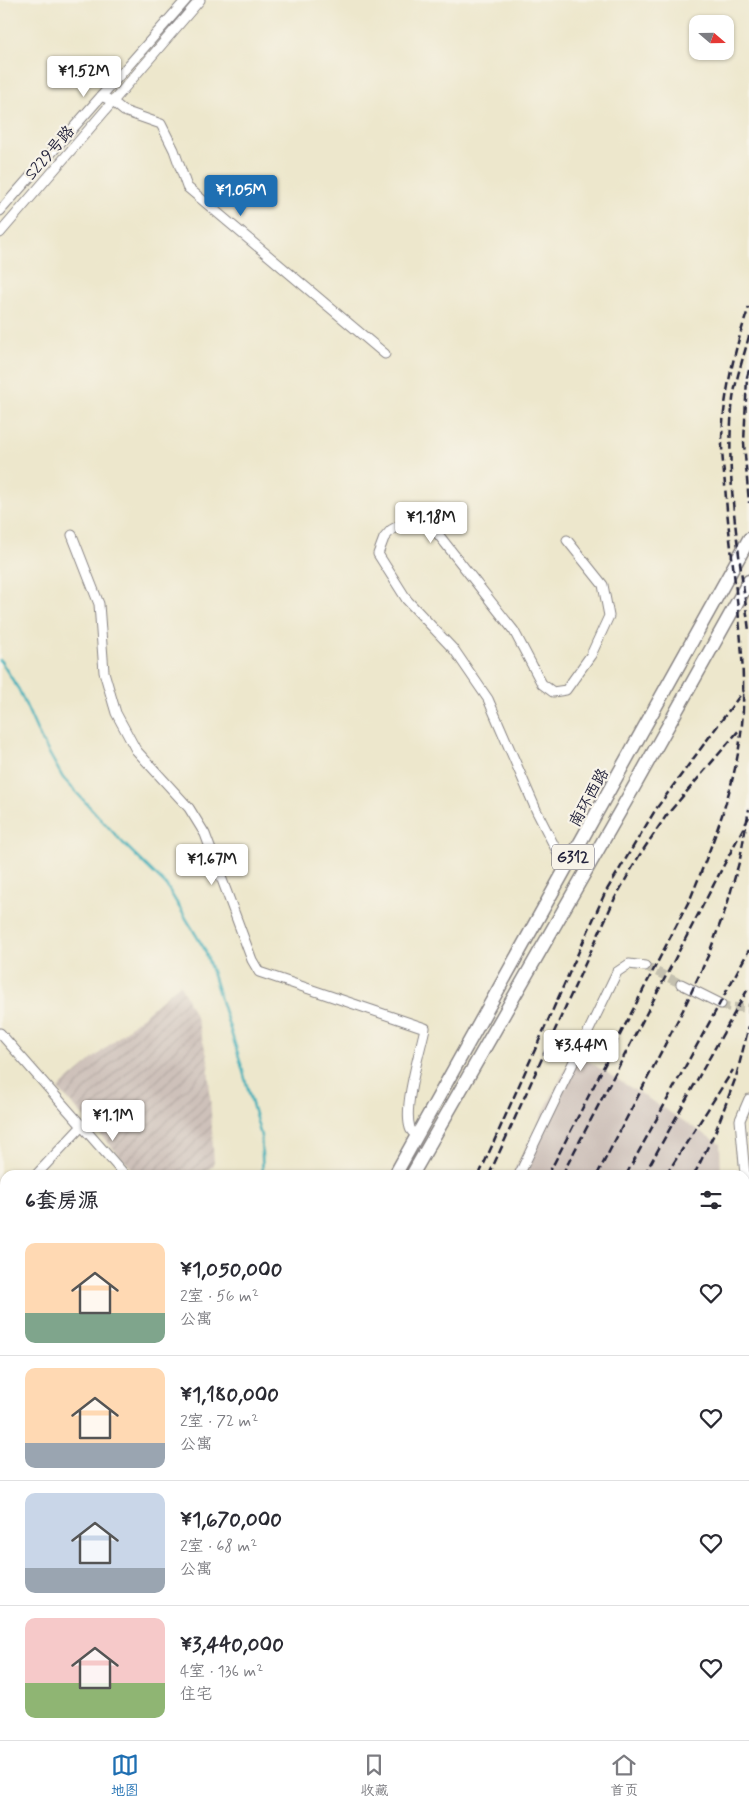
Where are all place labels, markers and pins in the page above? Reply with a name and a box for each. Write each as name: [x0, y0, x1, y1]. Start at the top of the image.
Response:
pin: ¥1.52M: [43, 56, 125, 98]
pin: ¥1.05M: [200, 174, 282, 217]
pin: ¥1.18M: [390, 502, 472, 544]
pin: ¥1.67M: [171, 844, 253, 886]
pin: ¥3.44M: [540, 1030, 622, 1072]
pin: ¥1.1M: [78, 1100, 148, 1142]

